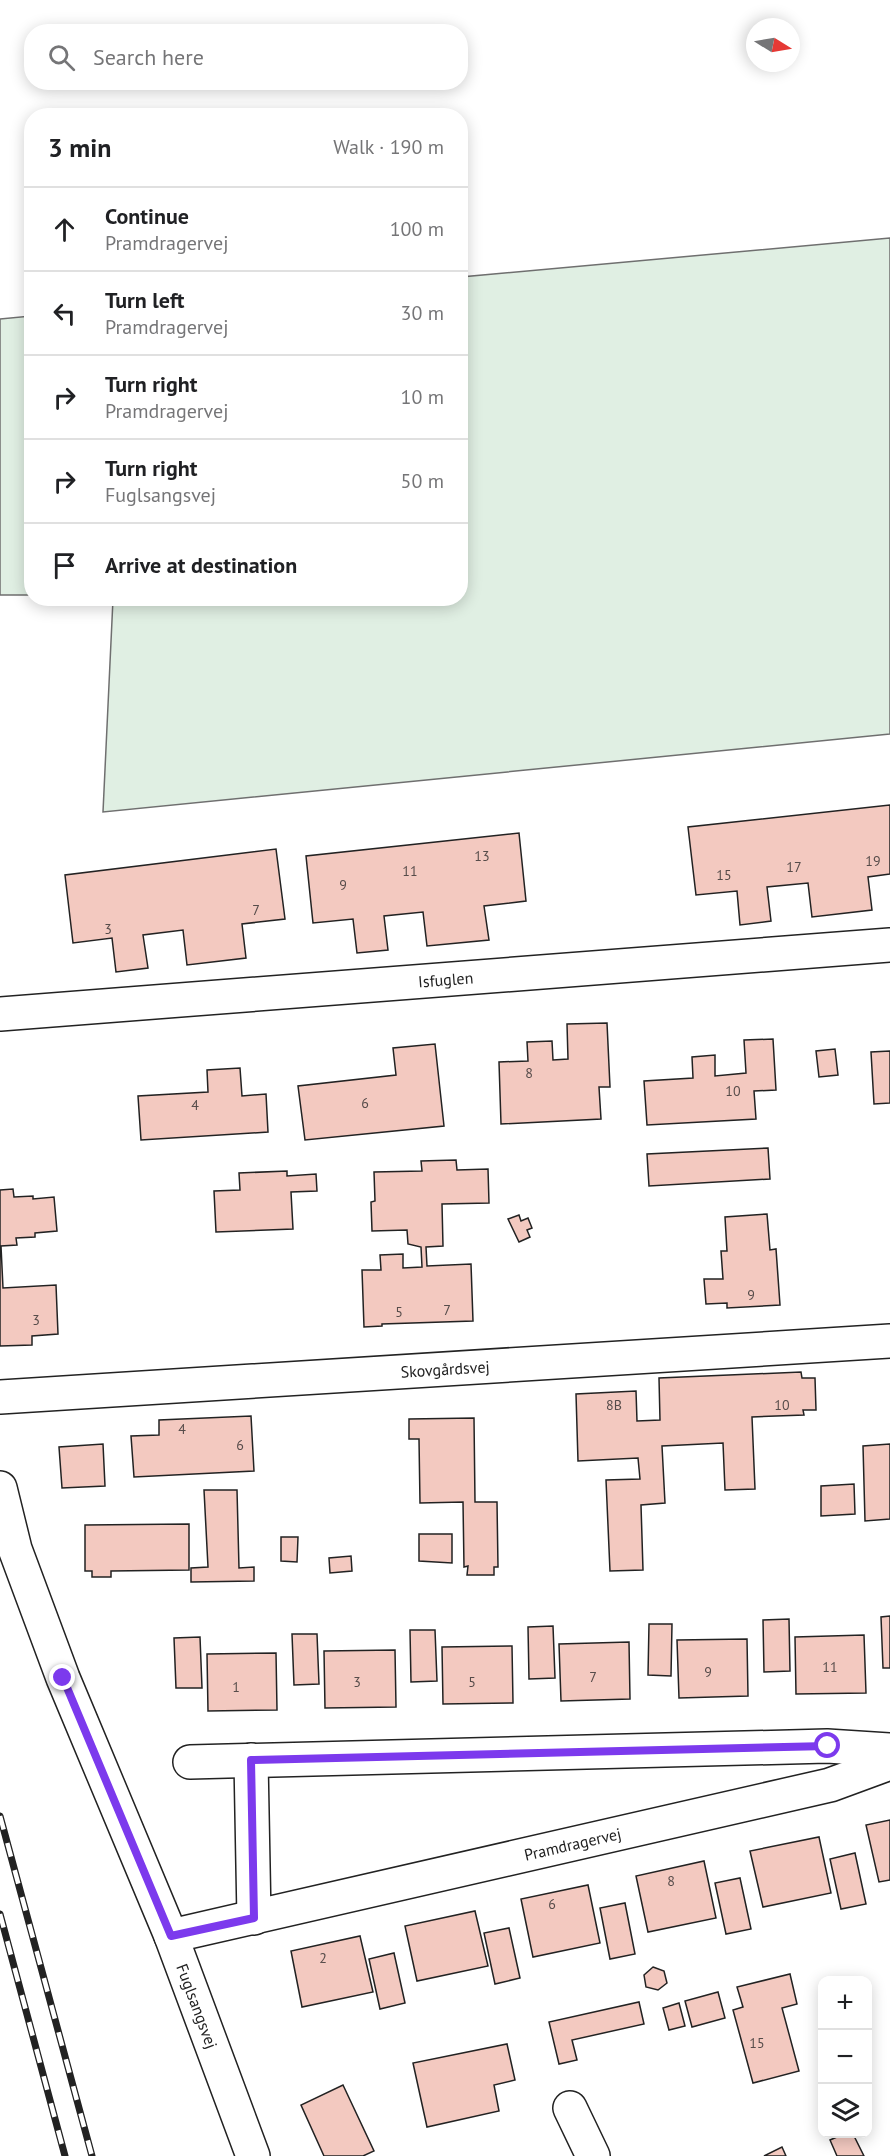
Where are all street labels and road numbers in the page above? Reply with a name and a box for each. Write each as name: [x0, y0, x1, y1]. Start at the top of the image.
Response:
street label: Isfuglen: [417, 967, 474, 992]
street label: Skovgårdsvej: [400, 1356, 490, 1382]
street label: Pramdragervej: [522, 1823, 623, 1865]
street label: Fuglsangsvej: [172, 1961, 222, 2051]

